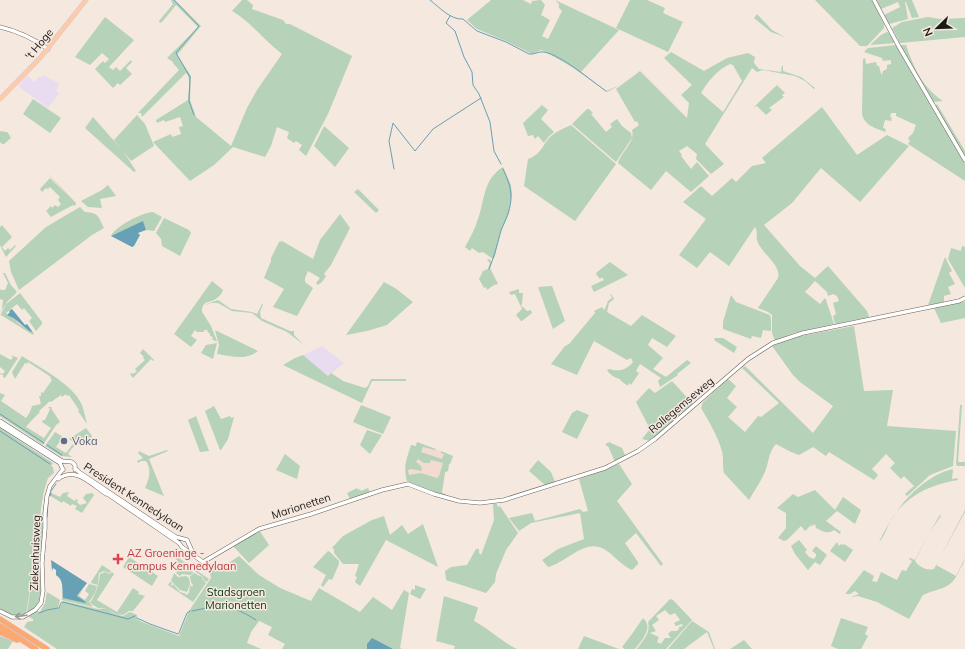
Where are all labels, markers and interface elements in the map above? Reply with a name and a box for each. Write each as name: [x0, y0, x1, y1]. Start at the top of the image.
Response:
north arrow: [917, 8, 957, 48]
text: N: [920, 25, 936, 38]
street label: 't Hoge: [22, 26, 56, 62]
street label: Rollegemseweg: [646, 374, 716, 436]
place label: Voka: [72, 434, 98, 448]
marker: Voka: [59, 436, 69, 446]
street label: President Kennedylaan: [81, 459, 187, 535]
street label: Marionetten: [270, 490, 332, 522]
street label: Ziekenhuisweg: [27, 515, 43, 591]
place label: AZ Groeninge - campus Kennedylaan: [127, 546, 236, 573]
marker: AZ Groeninge - campus Kennedylaan: [112, 553, 124, 565]
park label: Stadsgroen Marionetten: [205, 585, 267, 612]
one-way arrow: [14, 612, 27, 620]

